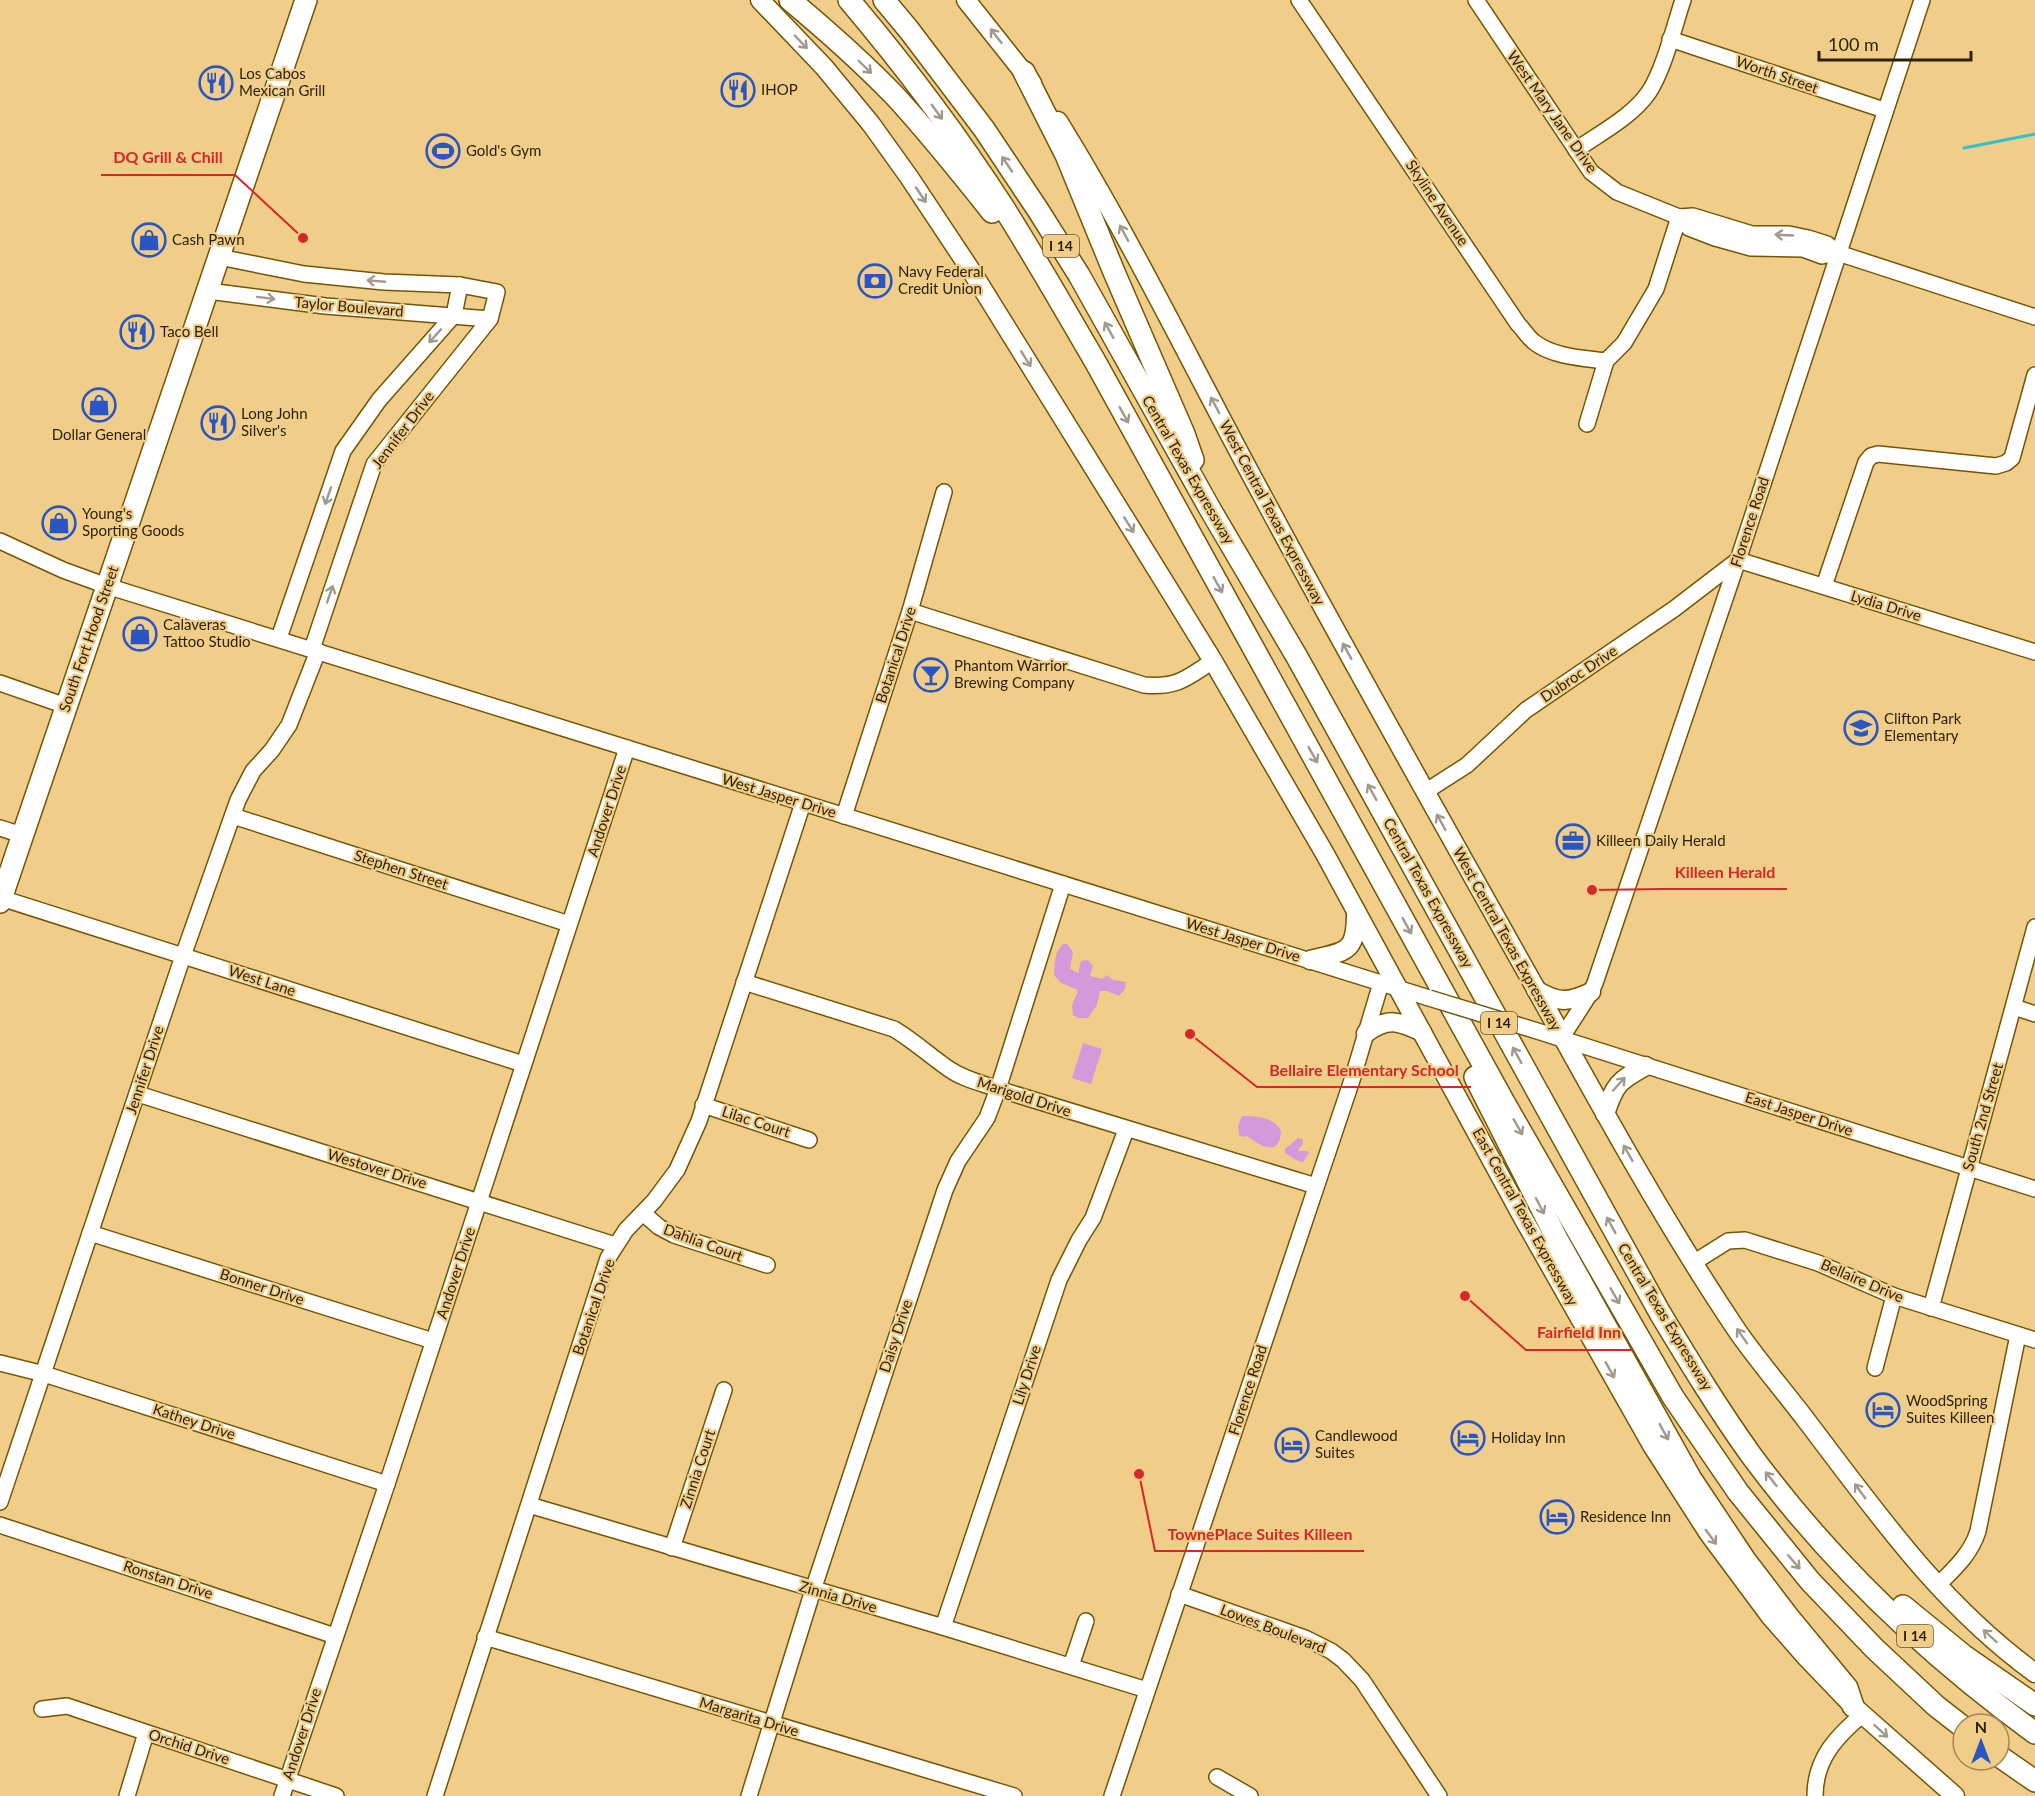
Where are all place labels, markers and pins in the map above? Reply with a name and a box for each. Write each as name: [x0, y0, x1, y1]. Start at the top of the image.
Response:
place label: Los Cabos Mexican Grill: [239, 64, 325, 99]
restaurant icon: Los Cabos Mexican Grill: [198, 65, 234, 101]
restaurant icon: IHOP: [720, 72, 756, 108]
place label: IHOP: [761, 80, 798, 98]
sports icon: Gold's Gym: [425, 133, 461, 169]
callout: DQ Grill & Chill: [101, 141, 235, 175]
place label: Gold's Gym: [466, 141, 541, 159]
shop icon: Cash Pawn: [131, 222, 167, 258]
place label: Cash Pawn: [172, 230, 245, 248]
place label: Navy Federal Credit Union: [898, 262, 984, 297]
bank icon: Navy Federal Credit Union: [857, 263, 893, 299]
restaurant icon: Taco Bell: [119, 314, 155, 350]
place label: Taco Bell: [160, 322, 219, 340]
shop icon: Dollar General: [81, 387, 117, 423]
place label: Long John Silver's: [241, 404, 308, 439]
restaurant icon: Long John Silver's: [200, 405, 236, 441]
place label: Dollar General: [52, 425, 146, 443]
place label: Young's Sporting Goods: [82, 504, 184, 539]
shop icon: Young's Sporting Goods: [41, 505, 77, 541]
place label: Calaveras Tattoo Studio: [163, 615, 251, 650]
shop icon: Calaveras Tattoo Studio: [122, 616, 158, 652]
place label: Phantom Warrior Brewing Company: [954, 656, 1075, 691]
bar icon: Phantom Warrior Brewing Company: [913, 657, 949, 693]
place label: Clifton Park Elementary: [1884, 709, 1962, 744]
school or university icon: Clifton Park Elementary: [1843, 710, 1879, 746]
office icon: Killeen Daily Herald: [1555, 823, 1591, 859]
place label: Killeen Daily Herald: [1596, 831, 1726, 849]
callout: Killeen Herald: [1662, 855, 1787, 889]
callout: Bellaire Elementary School: [1257, 1053, 1471, 1087]
callout: Fairfield Inn: [1526, 1316, 1633, 1350]
place label: WoodSpring Suites Killeen: [1906, 1391, 1994, 1426]
hotel icon: WoodSpring Suites Killeen: [1865, 1392, 1901, 1428]
hotel icon: Holiday Inn: [1450, 1420, 1486, 1456]
place label: Candlewood Suites: [1315, 1426, 1398, 1461]
hotel icon: Candlewood Suites: [1274, 1427, 1310, 1463]
place label: Holiday Inn: [1491, 1428, 1566, 1446]
hotel icon: Residence Inn: [1539, 1499, 1575, 1535]
place label: Residence Inn: [1580, 1507, 1671, 1525]
callout: TownePlace Suites Killeen: [1155, 1517, 1364, 1551]

